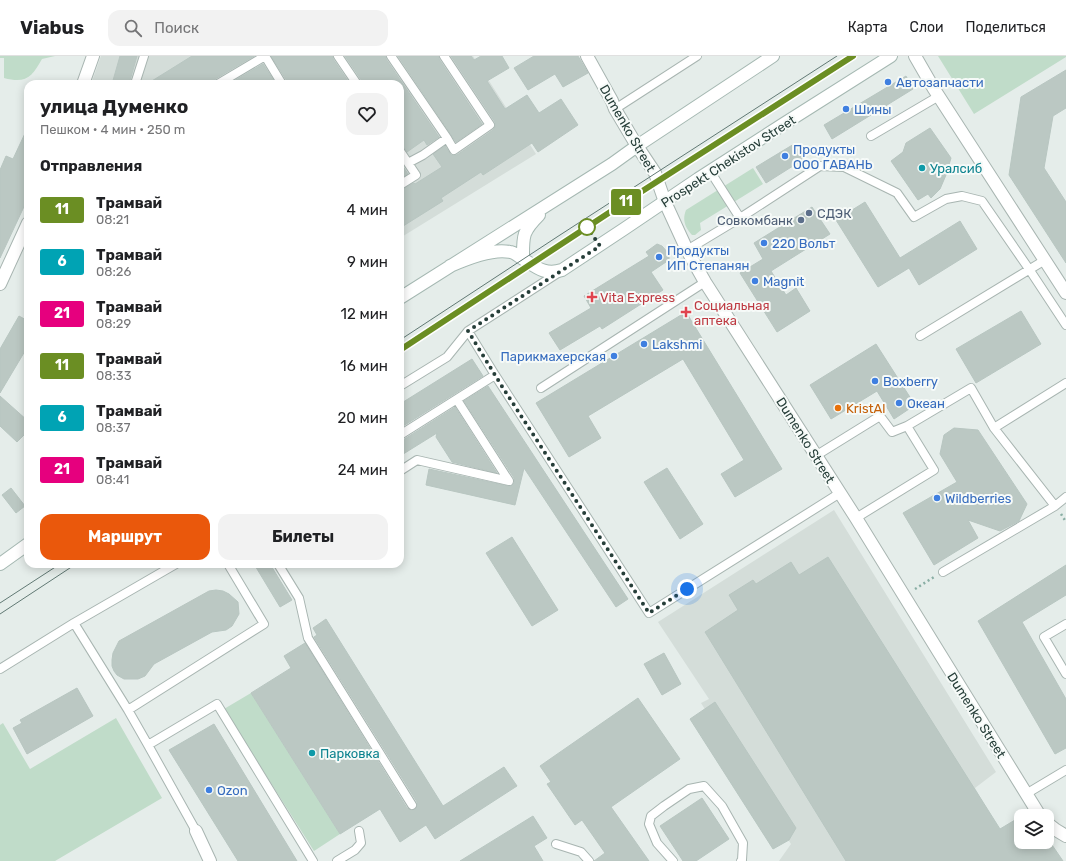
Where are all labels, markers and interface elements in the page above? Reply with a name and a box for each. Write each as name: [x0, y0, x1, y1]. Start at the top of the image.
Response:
search box: [108, 10, 388, 46]
text: Viabus: [20, 16, 84, 39]
icon: search: [122, 17, 144, 39]
text: Поиск: [154, 19, 199, 37]
text: Карта: [848, 19, 888, 36]
text: Слои: [910, 19, 944, 36]
text: Поделиться: [966, 19, 1046, 36]
place label: Автозапчасти: [896, 75, 984, 90]
marker: Автозапчасти: [883, 77, 893, 87]
street label: Dumenko Street: [597, 82, 659, 174]
button: heart: [346, 93, 388, 135]
text: улица Думенко: [40, 95, 188, 118]
place label: Шины: [854, 102, 892, 117]
marker: Шины: [841, 104, 851, 114]
street label: Prospekt Chekistov Street: [658, 112, 798, 211]
text: Пешком · 4 мин · 250 m: [40, 122, 185, 137]
place label: Продукты ООО ГАВАНЬ: [793, 142, 873, 172]
marker: Продукты ООО ГАВАНЬ: [780, 151, 790, 161]
text: Отправления: [40, 157, 142, 175]
place label: Уралсиб: [930, 161, 982, 176]
marker: Уралсиб: [917, 163, 927, 173]
line badge: 11: [608, 189, 644, 215]
text: 11: [619, 193, 633, 210]
text: Трамвай: [96, 194, 162, 212]
text: 11: [55, 201, 69, 218]
text: 4 мин: [347, 201, 388, 219]
place label: СДЭК: [817, 206, 852, 221]
marker: СДЭК: [804, 208, 814, 218]
text: 08:21: [96, 212, 129, 227]
place label: Совкомбанк: [717, 213, 793, 228]
marker: Совкомбанк: [796, 215, 806, 225]
unlabelled marker: [578, 218, 596, 236]
place label: 220 Вольт: [772, 236, 836, 251]
marker: 220 Вольт: [759, 238, 769, 248]
place label: Продукты ИП Степанян: [667, 243, 750, 273]
text: Трамвай: [96, 246, 162, 264]
marker: Продукты ИП Степанян: [654, 252, 664, 262]
text: 6: [57, 253, 67, 270]
text: 9 мин: [347, 253, 388, 271]
text: 08:26: [96, 264, 131, 279]
place label: Magnit: [763, 274, 804, 290]
marker: Magnit: [750, 276, 760, 286]
place label: Vita Express: [600, 290, 675, 305]
marker: Vita Express: [587, 292, 597, 302]
text: Трамвай: [96, 298, 162, 316]
place label: Социальная аптека: [694, 298, 769, 328]
text: 21: [54, 305, 70, 322]
text: 12 мин: [341, 305, 388, 323]
marker: Социальная аптека: [681, 307, 691, 317]
text: 08:29: [96, 316, 131, 331]
place label: Lakshmi: [652, 337, 702, 352]
marker: Lakshmi: [639, 339, 649, 349]
place label: Парикмахерская: [500, 349, 606, 364]
text: Трамвай: [96, 350, 162, 368]
marker: Парикмахерская: [609, 351, 619, 361]
text: 11: [55, 357, 69, 374]
text: 16 мин: [340, 357, 388, 375]
text: 08:33: [96, 368, 131, 383]
place label: Boxberry: [883, 374, 938, 389]
marker: Boxberry: [870, 376, 880, 386]
street label: Dumenko Street: [773, 395, 838, 486]
place label: Океан: [907, 396, 945, 411]
marker: Океан: [894, 398, 904, 408]
place label: KristAl: [846, 401, 885, 416]
text: Трамвай: [96, 402, 162, 420]
marker: KristAl: [833, 403, 843, 413]
text: 6: [57, 409, 67, 426]
text: 20 мин: [337, 409, 388, 427]
text: 08:37: [96, 420, 130, 435]
text: Трамвай: [96, 454, 162, 472]
text: 21: [54, 461, 70, 478]
text: 24 мин: [338, 461, 388, 479]
text: 08:41: [96, 472, 129, 487]
place label: Wildberries: [945, 491, 1012, 506]
marker: Wildberries: [932, 493, 942, 503]
button: Маршрут: [40, 514, 210, 560]
button: Билеты: [218, 514, 388, 560]
your location: [677, 579, 697, 599]
street label: Dumenko Street: [944, 670, 1009, 761]
place label: Парковка: [320, 746, 380, 761]
marker: Парковка: [307, 748, 317, 758]
place label: Ozon: [217, 783, 248, 798]
marker: Ozon: [204, 785, 214, 795]
map controls: [1014, 809, 1054, 849]
button: layers: [1014, 809, 1054, 849]

